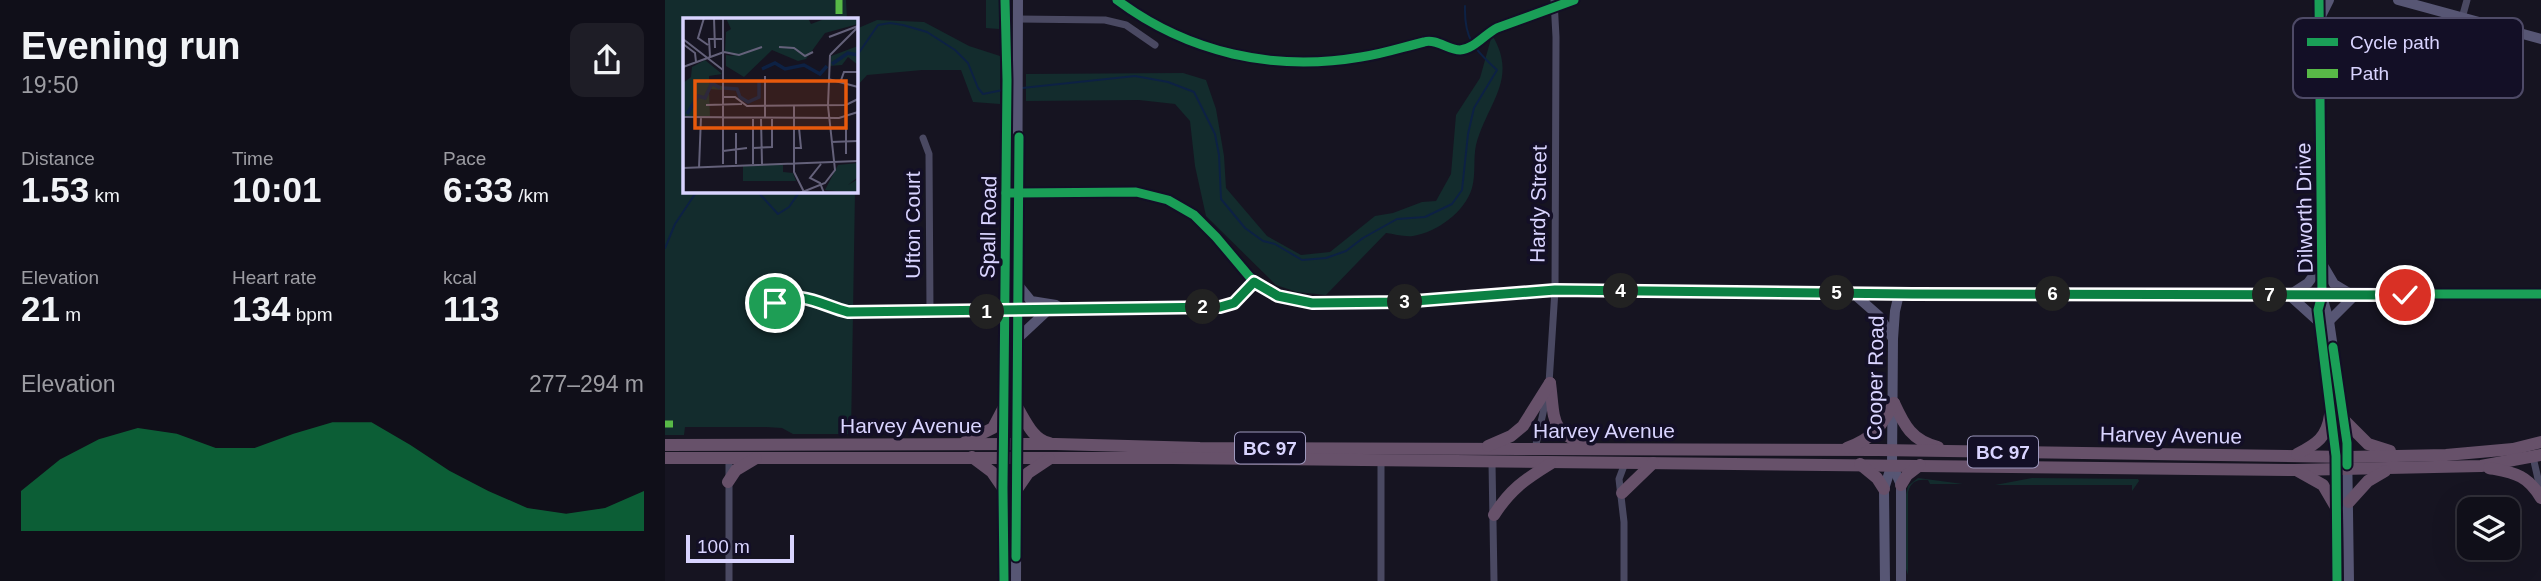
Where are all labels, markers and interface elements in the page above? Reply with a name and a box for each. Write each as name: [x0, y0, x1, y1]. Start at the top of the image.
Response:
inset map: [683, 18, 857, 192]
legend: [2293, 18, 2523, 98]
button: share: [570, 23, 644, 97]
text: Evening run: [21, 25, 241, 67]
text: Cycle path: [2350, 32, 2440, 53]
text: Path: [2350, 63, 2389, 84]
text: 19:50: [21, 72, 79, 98]
street label: Dilworth Drive: [2291, 142, 2317, 274]
street label: Hardy Street: [1525, 145, 1551, 263]
text: Distance: [21, 148, 95, 169]
text: Time: [232, 148, 274, 169]
text: Pace: [443, 148, 486, 169]
text: 1.53: [21, 170, 89, 209]
text: 10:01: [232, 170, 322, 209]
text: 6:33: [443, 170, 513, 209]
street label: Ufton Court: [901, 171, 924, 279]
street label: Spall Road: [976, 175, 1000, 279]
text: km: [89, 185, 120, 206]
text: /km: [513, 185, 549, 206]
pin: [2375, 265, 2435, 325]
text: Elevation: [21, 267, 99, 288]
text: Heart rate: [232, 267, 316, 288]
text: kcal: [443, 267, 477, 288]
pin: [745, 273, 805, 333]
pin: 4: [1604, 274, 1639, 308]
pin: 5: [1819, 276, 1855, 310]
pin: 6: [2035, 276, 2071, 312]
icon: check: [2386, 276, 2424, 314]
pin: 7: [2253, 278, 2287, 312]
text: 4: [1615, 280, 1626, 301]
text: 5: [1831, 282, 1842, 303]
text: 6: [2047, 283, 2058, 304]
icon: arrive: [756, 284, 794, 322]
pin: 3: [1387, 284, 1423, 320]
text: 7: [2264, 284, 2275, 305]
text: 21: [21, 289, 60, 328]
text: 134: [232, 289, 290, 328]
text: 113: [443, 289, 499, 328]
pin: 2: [1185, 290, 1221, 324]
text: 3: [1399, 291, 1410, 312]
pin: 1: [969, 294, 1005, 330]
text: 2: [1197, 296, 1208, 317]
text: 1: [981, 301, 992, 322]
text: m: [60, 304, 81, 325]
text: bpm: [290, 304, 333, 325]
street label: Cooper Road: [1862, 315, 1888, 441]
text: Elevation: [21, 371, 116, 397]
text: 277–294 m: [529, 371, 644, 397]
street label: Harvey Avenue: [840, 414, 982, 437]
street label: Harvey Avenue: [1533, 419, 1675, 442]
street label: Harvey Avenue: [2100, 422, 2242, 448]
road number: BC 97: [1235, 432, 1305, 463]
road number: BC 97: [1968, 436, 2038, 467]
map controls: [2457, 497, 2520, 560]
button: layers: [2457, 497, 2520, 560]
scale bar: [686, 532, 795, 564]
text: 100 m: [697, 536, 750, 557]

